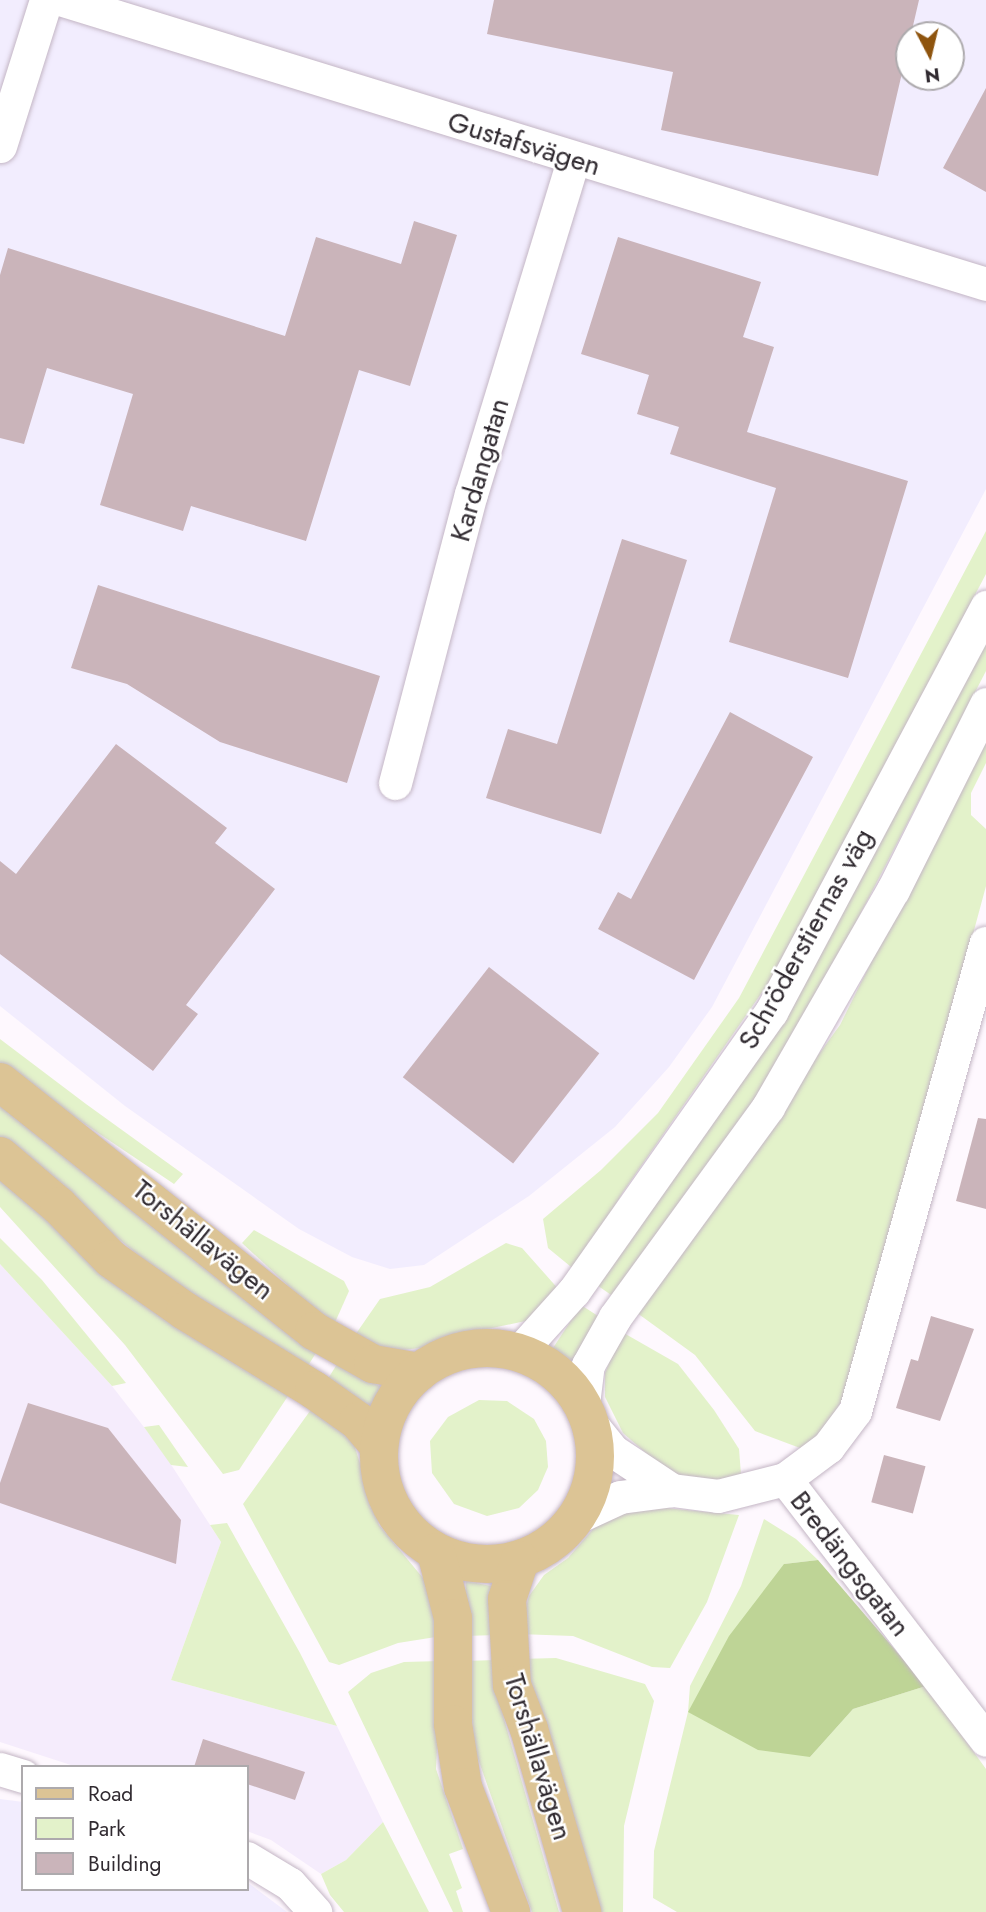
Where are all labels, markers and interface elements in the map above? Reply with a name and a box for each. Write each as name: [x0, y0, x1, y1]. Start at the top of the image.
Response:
north arrow: [895, 21, 965, 91]
text: N: [923, 61, 942, 90]
street label: Gustafsvägen: [444, 105, 604, 183]
street label: Kardangatan: [444, 395, 516, 545]
street label: Schröderstiernas väg: [731, 823, 881, 1055]
street label: Torshällavägen: [126, 1173, 280, 1307]
street label: Bredängsgatan: [783, 1485, 917, 1643]
street label: Torshällavägen: [497, 1670, 579, 1844]
legend: [21, 1765, 248, 1891]
text: Road: [88, 1779, 133, 1809]
text: Park: [88, 1814, 125, 1844]
text: Building: [88, 1849, 161, 1879]

